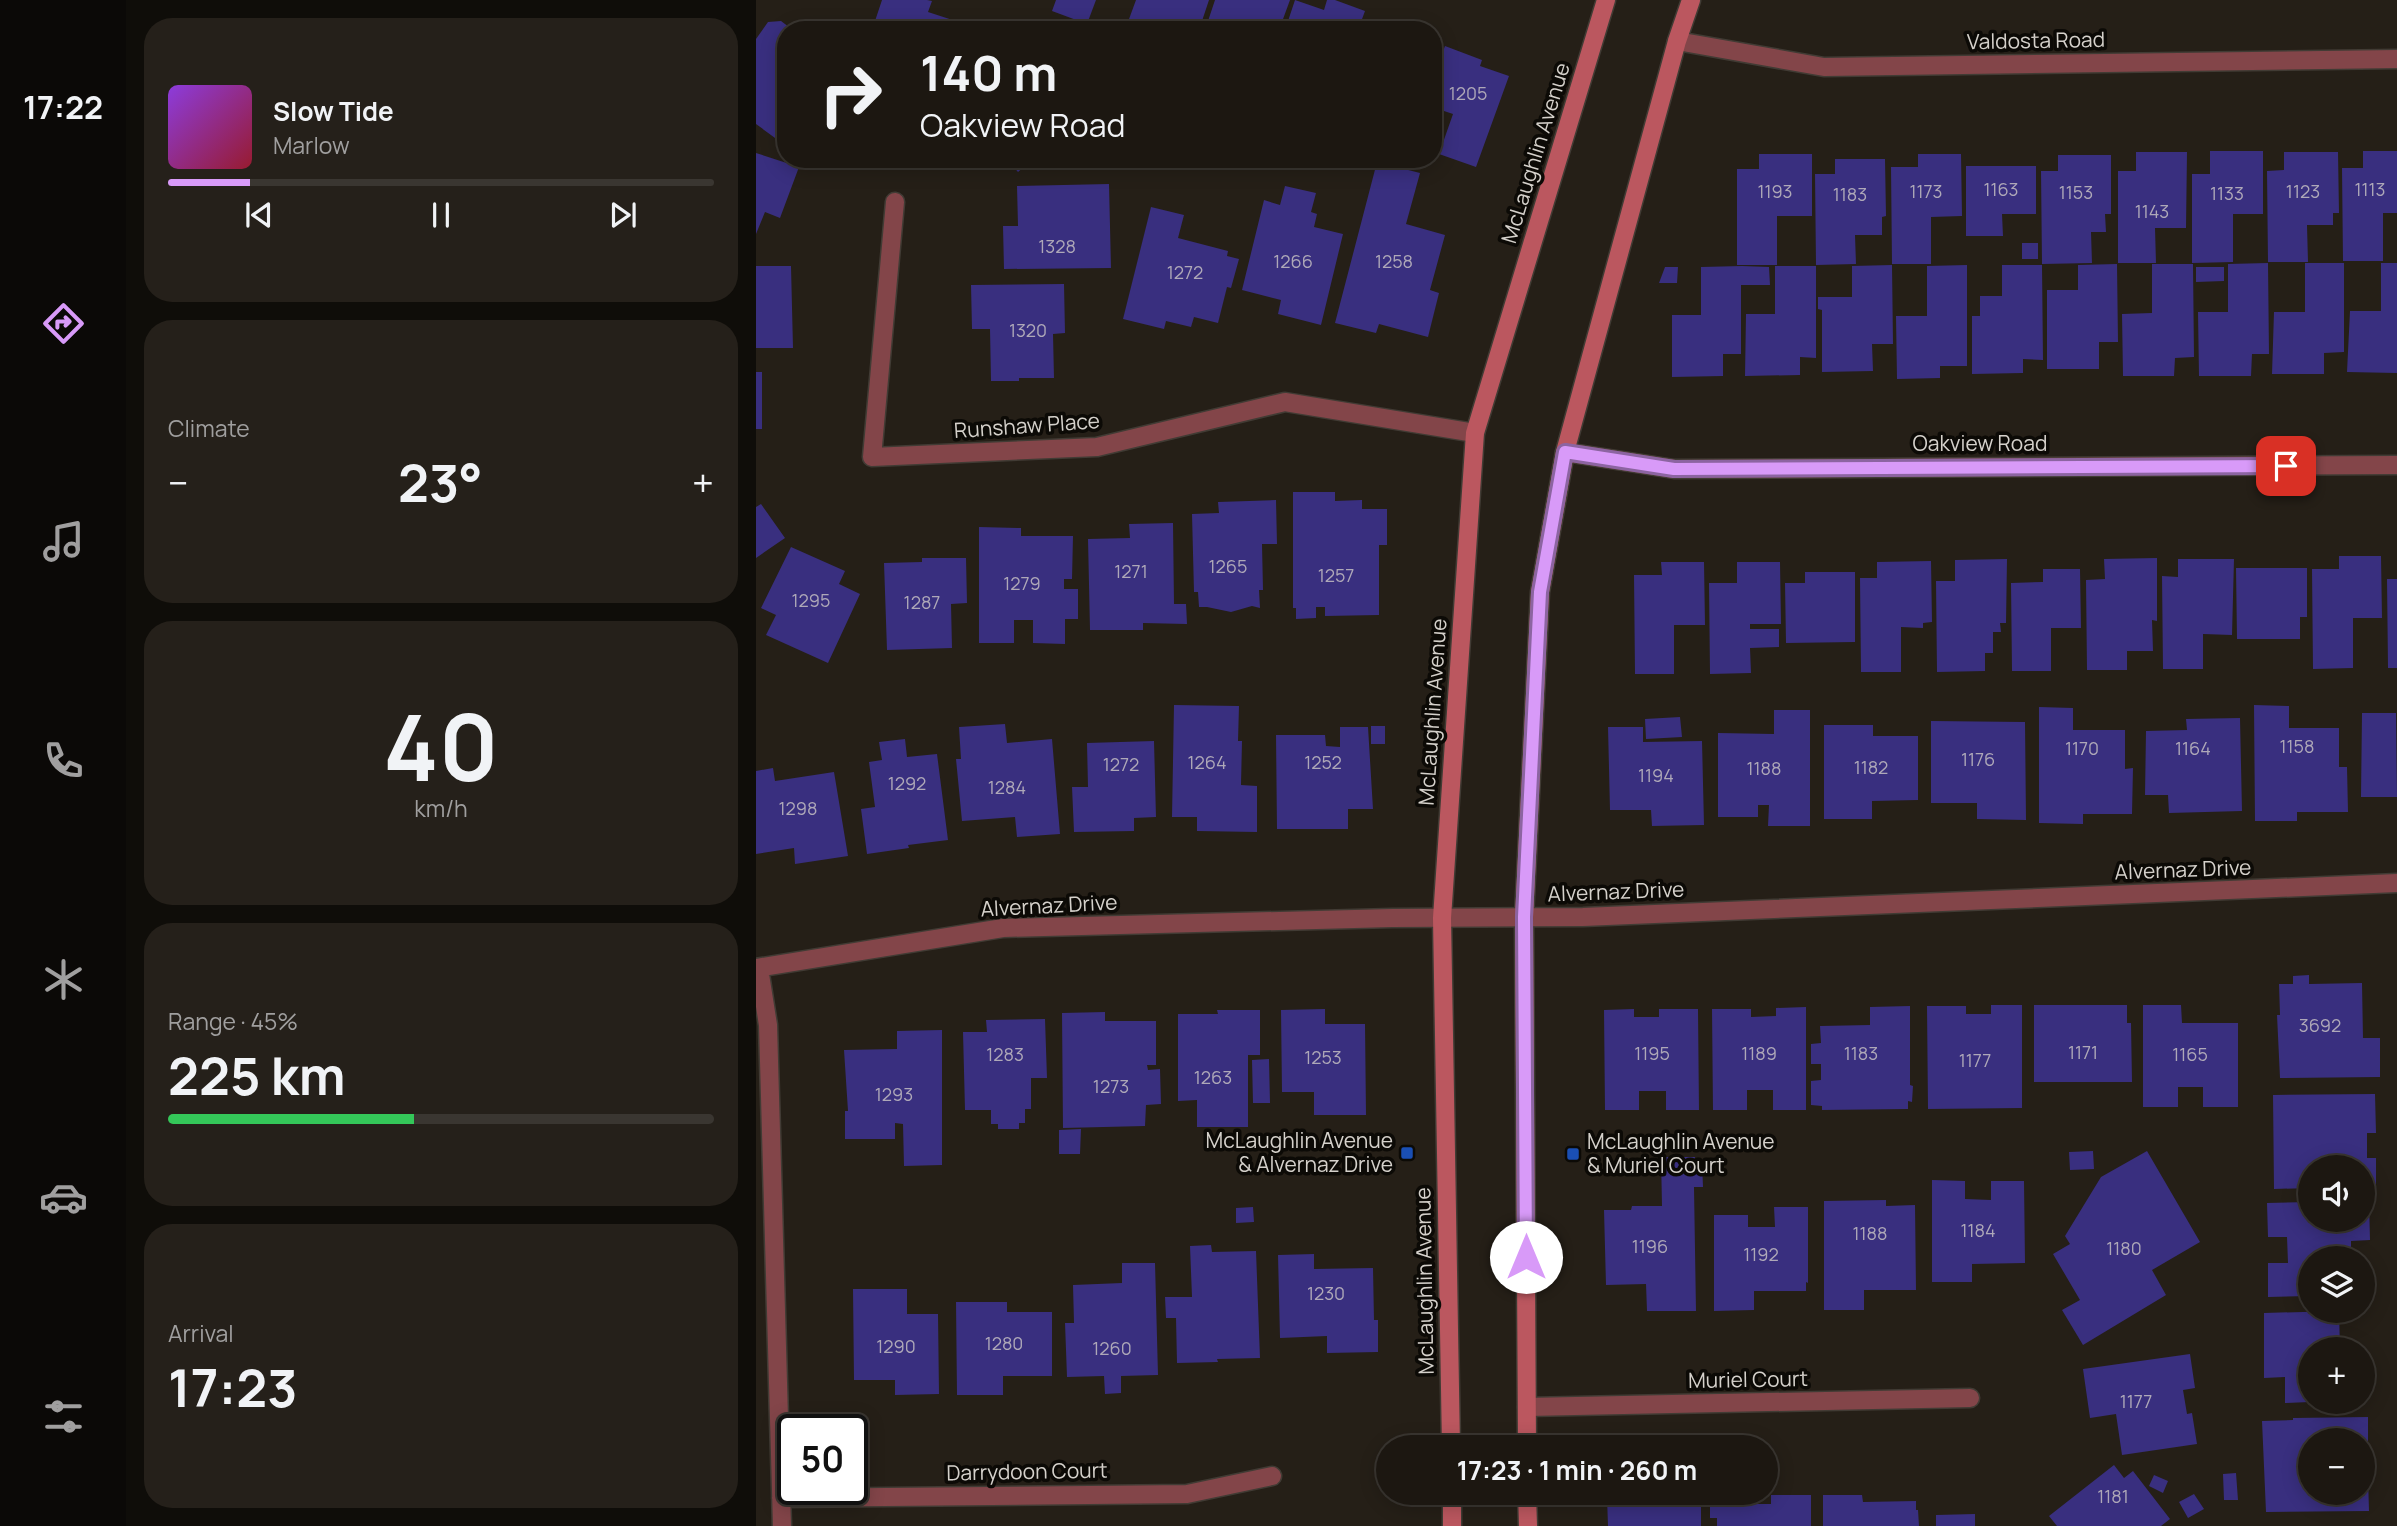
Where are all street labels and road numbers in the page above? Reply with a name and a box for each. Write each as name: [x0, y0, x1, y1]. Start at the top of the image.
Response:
street label: Valdosta Road: [1967, 25, 2105, 55]
street label: McLaughlin Avenue: [1494, 59, 1576, 246]
street label: Runshaw Place: [953, 406, 1101, 444]
street label: Oakview Road: [1913, 429, 2047, 457]
street label: McLaughlin Avenue: [1411, 617, 1453, 806]
street label: Alvernaz Drive: [2114, 853, 2252, 885]
street label: Alvernaz Drive: [1547, 875, 1685, 907]
street label: Alvernaz Drive: [980, 887, 1118, 923]
street label: McLaughlin Avenue: [1408, 1187, 1440, 1375]
street label: Muriel Court: [1688, 1364, 1808, 1394]
street label: Darrydoon Court: [946, 1456, 1108, 1486]

